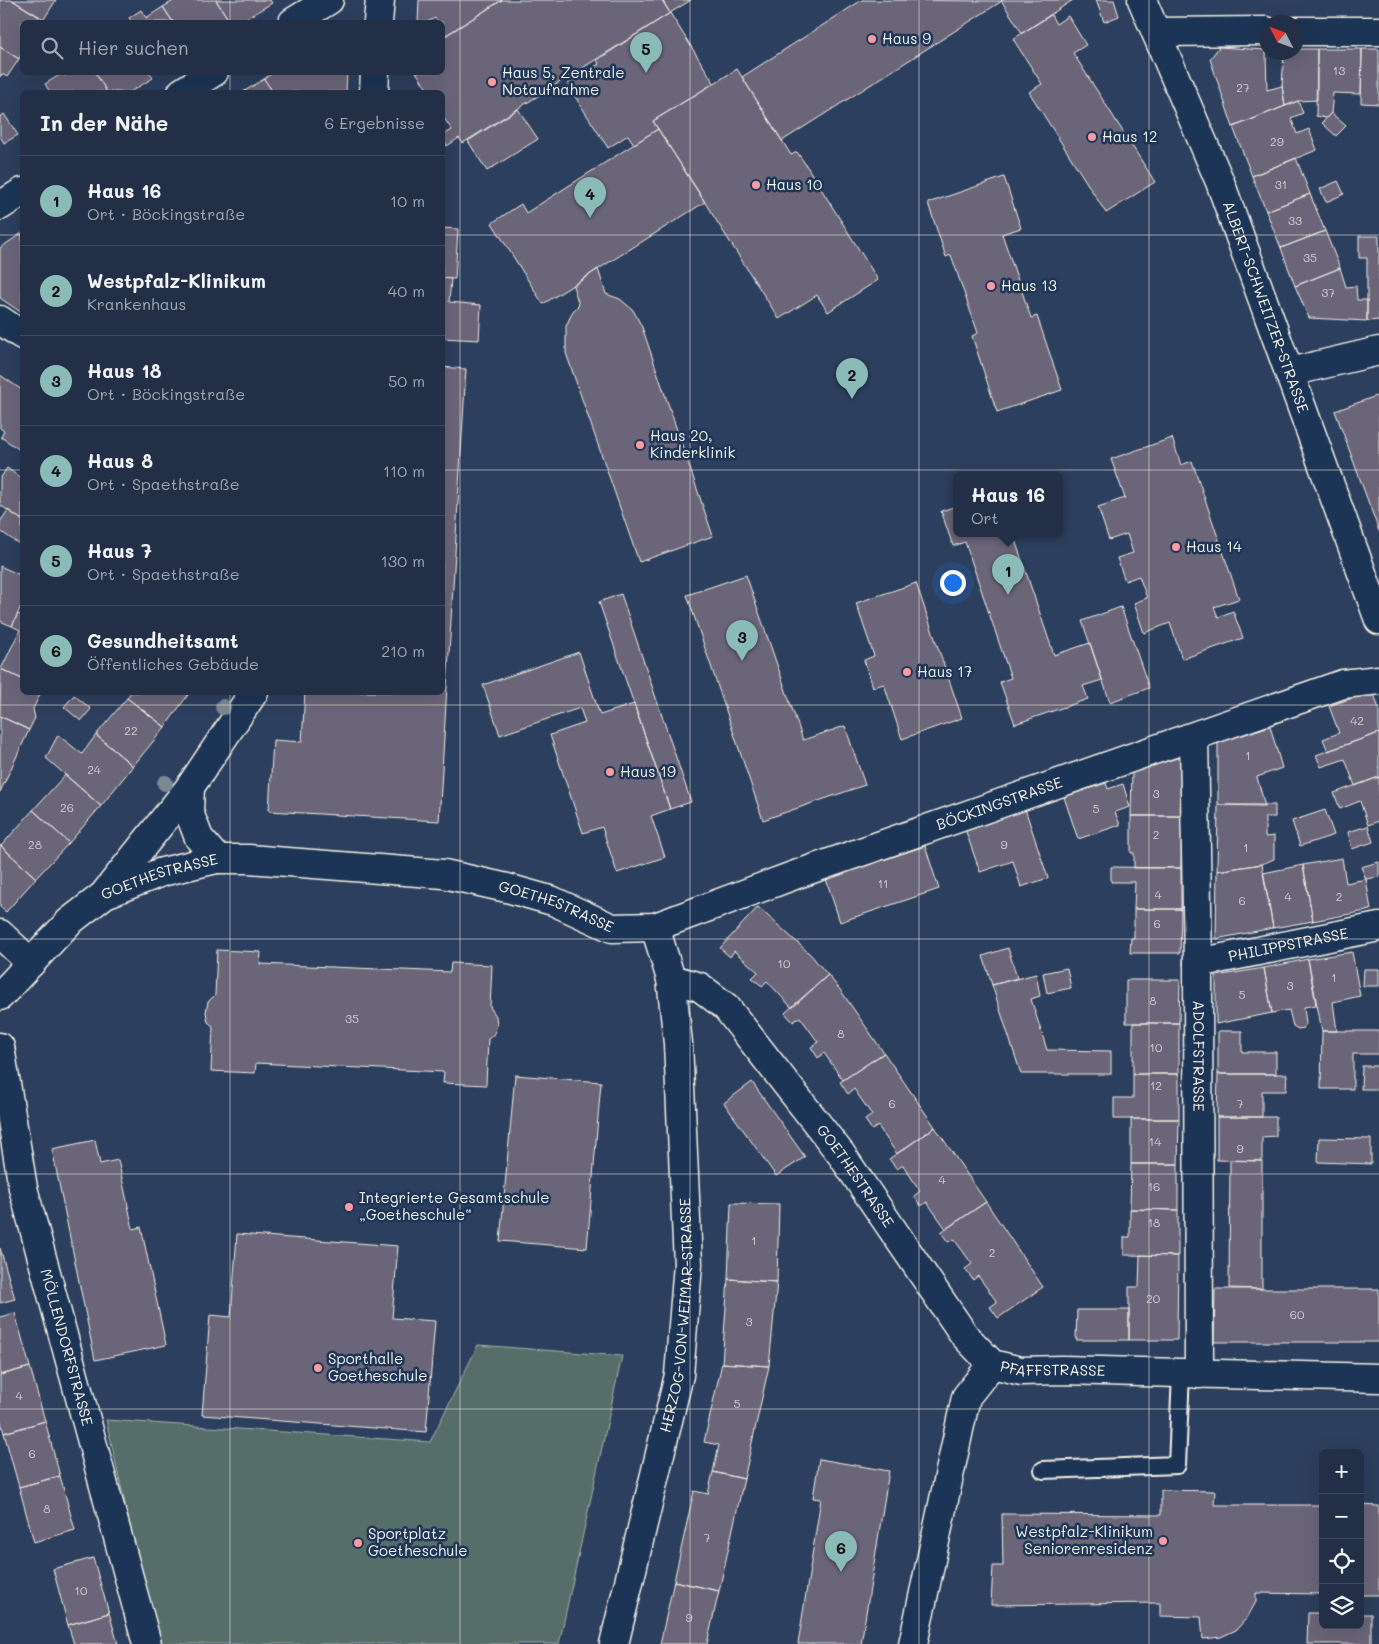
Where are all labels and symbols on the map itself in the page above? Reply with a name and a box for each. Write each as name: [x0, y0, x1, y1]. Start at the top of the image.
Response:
north arrow: [1259, 15, 1304, 60]
place label: Haus 9: [882, 28, 931, 48]
pin: 5: [630, 32, 662, 73]
marker: Haus 9: [866, 33, 878, 45]
place label: Haus 5, Zentrale Notaufnahme: [502, 62, 625, 99]
house number: 13: [1333, 62, 1345, 78]
marker: Haus 5, Zentrale Notaufnahme: [486, 76, 498, 88]
house number: 27: [1236, 79, 1250, 95]
place label: Haus 12: [1102, 126, 1157, 146]
marker: Haus 12: [1086, 131, 1098, 143]
house number: 29: [1270, 133, 1284, 149]
place label: Haus 10: [766, 174, 822, 194]
house number: 31: [1275, 176, 1287, 192]
pin: 4: [574, 177, 606, 218]
marker: Haus 10: [750, 179, 762, 191]
street label: ALBERT-SCHWEITZER-STRASSE: [1219, 198, 1314, 416]
house number: 33: [1288, 212, 1302, 228]
house number: 35: [1303, 249, 1317, 265]
place label: Haus 13: [1001, 275, 1057, 295]
marker: Haus 13: [985, 280, 997, 292]
house number: 37: [1321, 284, 1335, 300]
pin: 2: [836, 358, 868, 399]
place label: Haus 20, Kinderklinik: [650, 425, 736, 462]
marker: Haus 20, Kinderklinik: [634, 439, 646, 451]
place label: Haus 14: [1186, 536, 1242, 556]
marker: Haus 14: [1170, 541, 1182, 553]
pin: 1: [992, 554, 1024, 595]
your location: [940, 570, 966, 596]
pin: 3: [726, 620, 758, 661]
place label: Haus 17: [917, 661, 972, 681]
marker: Haus 17: [901, 666, 913, 678]
house number: 42: [1350, 712, 1364, 728]
house number: 22: [124, 722, 138, 738]
house number: 1: [1245, 747, 1251, 763]
house number: 24: [87, 761, 101, 777]
place label: Haus 19: [620, 761, 676, 781]
marker: Haus 19: [604, 766, 616, 778]
street label: BÖCKINGSTRASSE: [933, 771, 1065, 834]
house number: 3: [1152, 785, 1160, 801]
house number: 26: [60, 799, 74, 815]
house number: 5: [1093, 800, 1100, 816]
house number: 2: [1153, 826, 1159, 842]
house number: 28: [28, 836, 42, 852]
house number: 9: [1000, 836, 1008, 852]
house number: 1: [1243, 839, 1249, 855]
street label: GOETHESTRASSE: [98, 848, 220, 904]
street label: GOETHESTRASSE: [497, 875, 618, 937]
house number: 11: [878, 875, 888, 891]
house number: 4: [1154, 886, 1162, 902]
house number: 4: [1284, 888, 1292, 904]
house number: 2: [1336, 888, 1342, 904]
house number: 6: [1238, 892, 1246, 908]
house number: 6: [1153, 915, 1161, 931]
street label: PHILIPPSTRASSE: [1226, 922, 1350, 966]
house number: 10: [778, 955, 791, 971]
house number: 1: [1331, 969, 1337, 985]
house number: 3: [1286, 977, 1294, 993]
house number: 5: [1239, 986, 1246, 1002]
house number: 8: [1149, 992, 1157, 1008]
street label: ADOLFSTRASSE: [1189, 1000, 1209, 1112]
house number: 35: [345, 1010, 359, 1026]
house number: 8: [837, 1025, 845, 1041]
house number: 10: [1150, 1039, 1163, 1055]
house number: 12: [1150, 1077, 1162, 1093]
house number: 6: [888, 1095, 896, 1111]
house number: 7: [1237, 1095, 1244, 1111]
street label: GOETHESTRASSE: [812, 1120, 899, 1231]
house number: 14: [1149, 1133, 1161, 1149]
house number: 9: [1236, 1140, 1244, 1156]
house number: 4: [938, 1171, 946, 1187]
house number: 16: [1148, 1178, 1160, 1194]
place label: Integrierte Gesamtschule „Goetheschule“: [359, 1187, 550, 1224]
street label: HERZOG-VON-WEIMAR-STRASSE: [654, 1197, 697, 1434]
marker: Integrierte Gesamtschule „Goetheschule“: [343, 1201, 355, 1213]
house number: 18: [1148, 1214, 1160, 1230]
house number: 1: [751, 1232, 757, 1248]
house number: 2: [989, 1244, 995, 1260]
street label: MÖLLENDORFSTRASSE: [36, 1266, 98, 1428]
house number: 20: [1146, 1290, 1161, 1306]
house number: 60: [1290, 1306, 1305, 1322]
house number: 3: [745, 1313, 753, 1329]
place label: Sporthalle Goetheschule: [328, 1348, 427, 1385]
street label: PFAFFSTRASSE: [998, 1355, 1106, 1381]
marker: Sporthalle Goetheschule: [312, 1362, 324, 1374]
house number: 4: [15, 1387, 23, 1403]
house number: 5: [734, 1395, 741, 1411]
house number: 6: [28, 1445, 36, 1461]
house number: 8: [43, 1500, 51, 1516]
place label: Westpfalz-Klinikum Seniorenresidenz: [1015, 1521, 1153, 1558]
place label: Sportplatz Goetheschule: [368, 1523, 467, 1560]
house number: 7: [704, 1529, 711, 1545]
pin: 6: [825, 1531, 857, 1572]
marker: Westpfalz-Klinikum Seniorenresidenz: [1157, 1535, 1169, 1547]
marker: Sportplatz Goetheschule: [352, 1537, 364, 1549]
house number: 10: [75, 1582, 88, 1598]
house number: 9: [685, 1609, 693, 1625]

